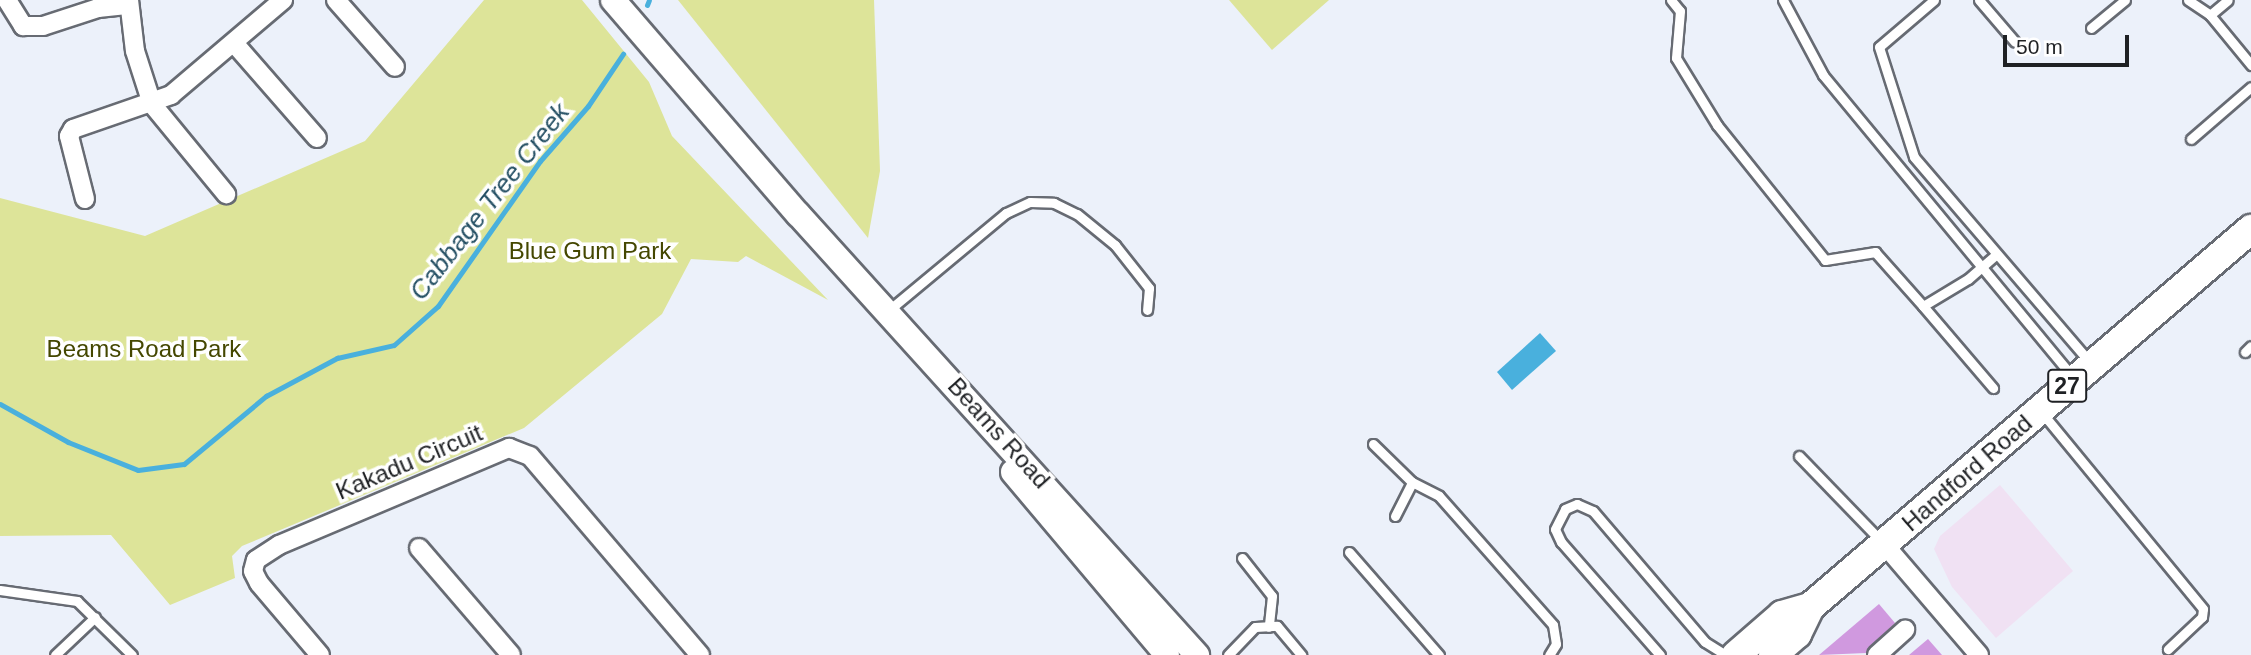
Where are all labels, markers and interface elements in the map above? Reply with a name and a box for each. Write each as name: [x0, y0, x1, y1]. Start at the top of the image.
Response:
scale bar: [2006, 21, 2132, 65]
text: 50 m: [2016, 35, 2063, 58]
water label: Cabbage Tree Creek: [404, 97, 576, 307]
park label: Blue Gum Park: [509, 237, 671, 265]
park label: Beams Road Park: [47, 335, 241, 363]
road number: 27: [2046, 366, 2088, 406]
street label: Beams Road: [942, 372, 1056, 494]
street label: Handford Road: [1896, 409, 2038, 537]
street label: Kakadu Circuit: [332, 418, 486, 506]

